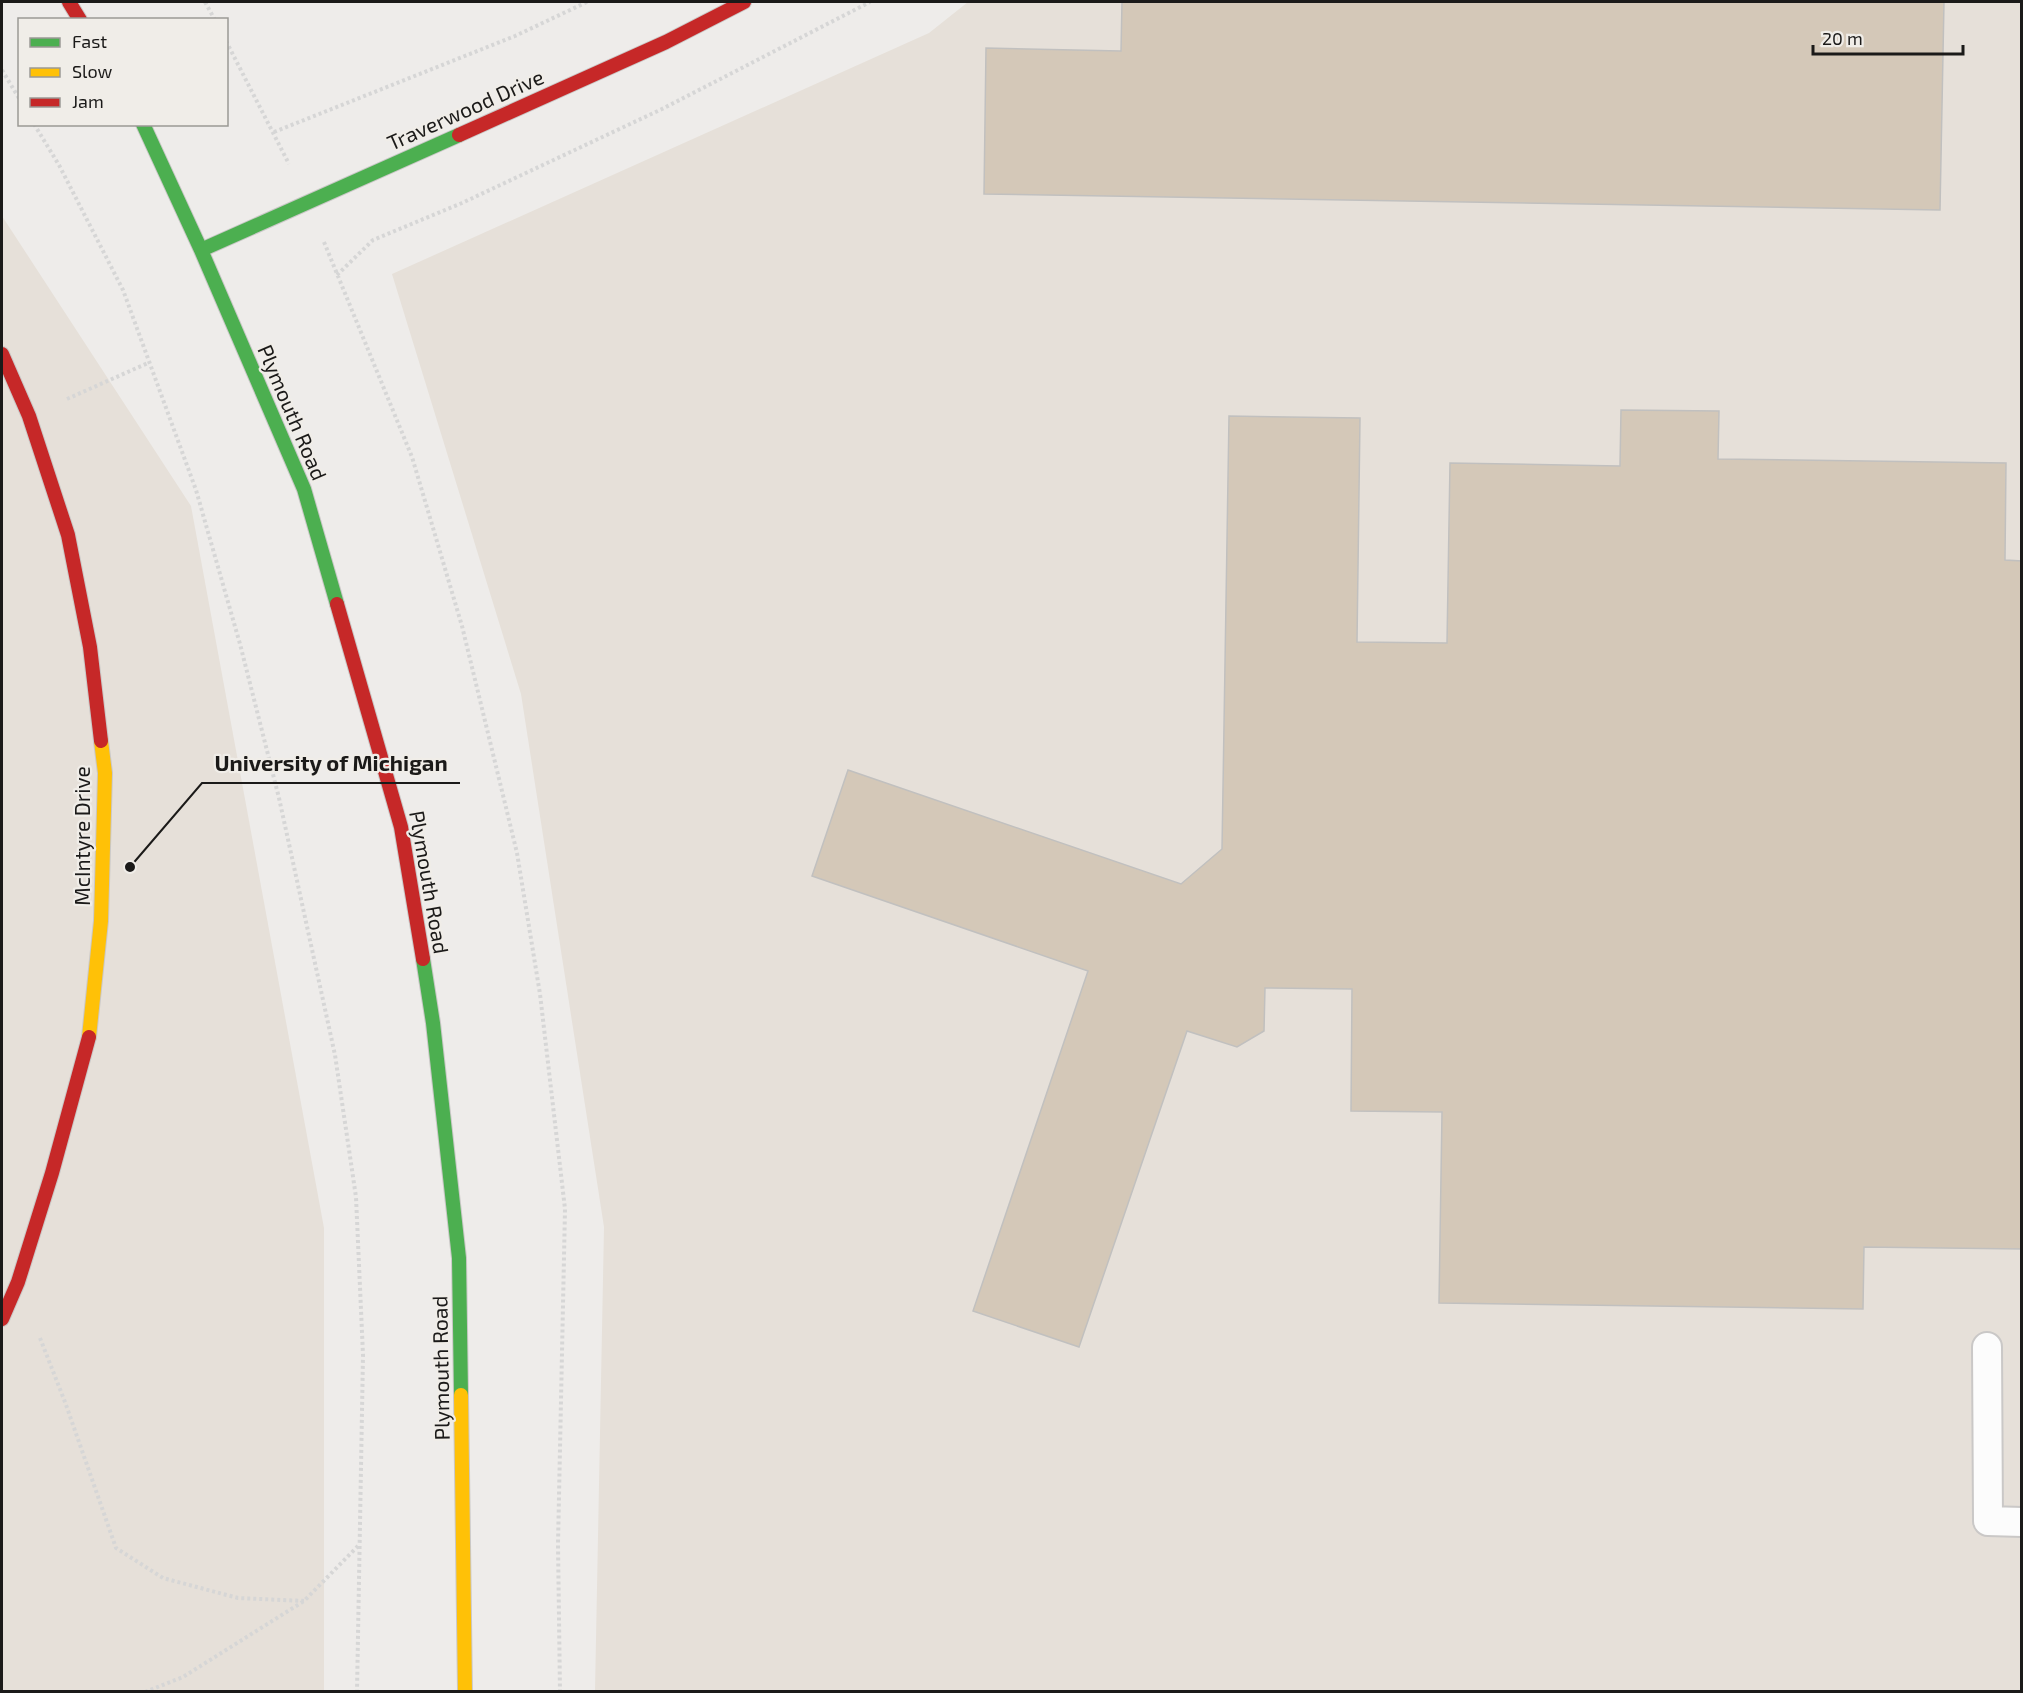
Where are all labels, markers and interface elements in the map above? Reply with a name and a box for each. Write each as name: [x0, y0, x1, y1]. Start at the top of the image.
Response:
legend: [18, 18, 228, 126]
scale bar: [1813, 18, 1963, 56]
text: 20 m: [1822, 27, 1863, 49]
text: Fast: [72, 30, 107, 52]
text: Slow: [72, 60, 113, 82]
street label: Traverwood Drive: [383, 63, 547, 155]
text: Jam: [72, 90, 104, 112]
street label: Plymouth Road: [253, 340, 333, 484]
callout: University of Michigan: [202, 743, 460, 783]
text: University of Michigan: [214, 749, 448, 776]
street label: McIntyre Drive: [69, 766, 94, 906]
street label: Plymouth Road: [405, 809, 455, 955]
street label: Plymouth Road: [426, 1295, 454, 1441]

